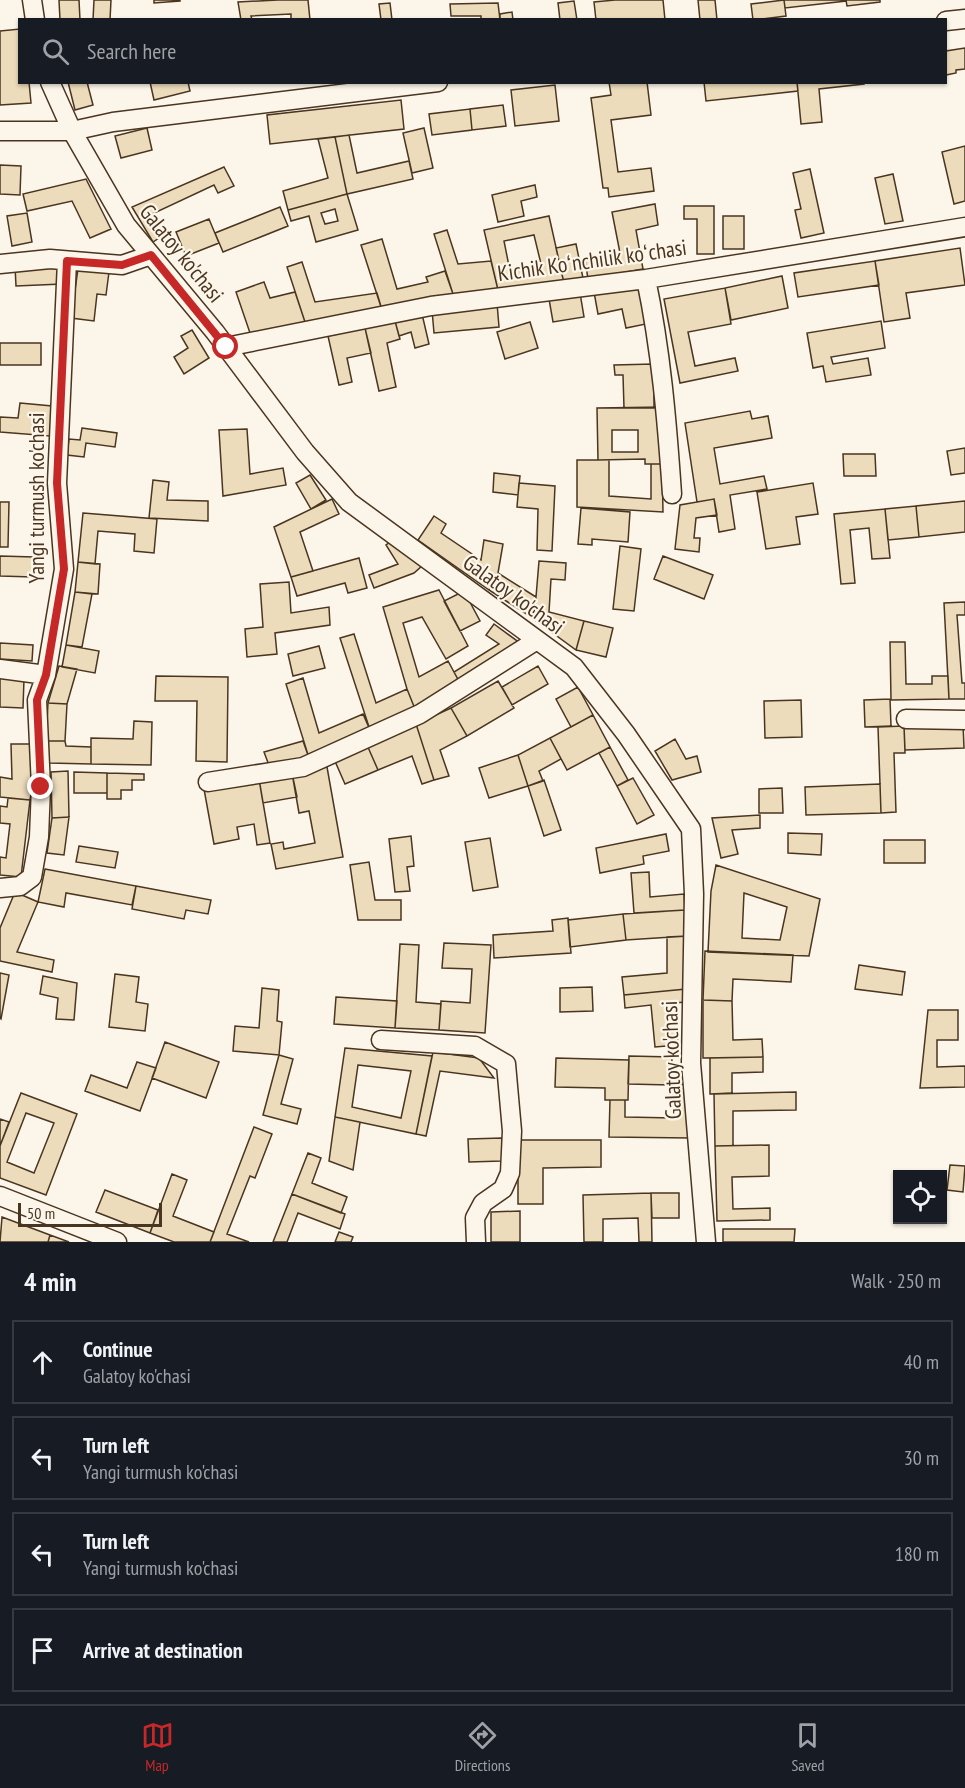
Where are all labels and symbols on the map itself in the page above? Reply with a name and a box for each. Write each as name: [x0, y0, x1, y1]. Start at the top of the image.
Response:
street label: Galatoy ko'chasi: [134, 198, 230, 308]
street label: Kichik Koʻnchilik koʻchasi: [496, 233, 688, 287]
route start: [212, 333, 238, 359]
street label: Yangi turmush ko'chasi: [22, 413, 50, 583]
street label: Galatoy ko'chasi: [458, 548, 570, 640]
route end: [27, 773, 53, 799]
street label: Galatoy ko'chasi: [655, 1000, 687, 1120]
scale bar: [18, 1200, 162, 1228]

